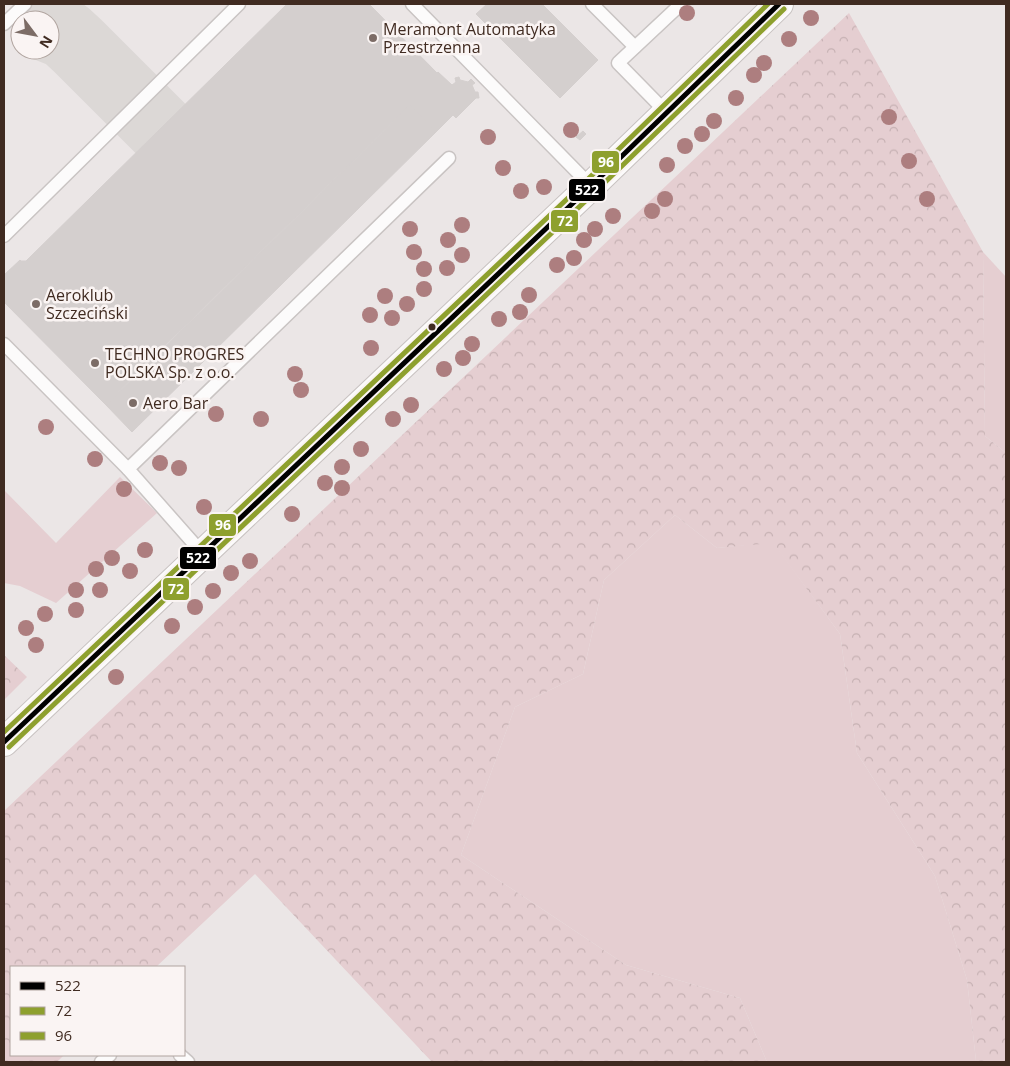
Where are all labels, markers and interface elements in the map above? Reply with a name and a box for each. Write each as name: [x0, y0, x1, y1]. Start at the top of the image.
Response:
north arrow: [10, 10, 60, 60]
place label: Meramont Automatyka Przestrzenna: [383, 18, 556, 58]
text: N: [35, 32, 58, 52]
marker: Meramont Automatyka Przestrzenna: [367, 32, 379, 44]
line badge: 96: [591, 150, 620, 174]
text: 96: [598, 152, 614, 171]
line badge: 522: [568, 178, 606, 202]
text: 522: [575, 180, 599, 199]
line badge: 72: [550, 209, 579, 233]
text: 72: [557, 211, 573, 230]
place label: Aeroklub Szczeciński: [46, 284, 128, 324]
marker: Aeroklub Szczeciński: [30, 298, 42, 310]
unlabelled marker: [427, 322, 437, 332]
place label: TECHNO PROGRES POLSKA Sp. z o.o.: [105, 343, 245, 383]
marker: TECHNO PROGRES POLSKA Sp. z o.o.: [89, 357, 101, 369]
place label: Aero Bar: [143, 392, 209, 414]
marker: Aero Bar: [127, 397, 139, 409]
line badge: 96: [208, 513, 237, 537]
text: 96: [215, 515, 231, 534]
line badge: 522: [179, 546, 217, 570]
text: 522: [186, 548, 210, 567]
line badge: 72: [162, 577, 190, 601]
text: 72: [168, 579, 184, 598]
legend: [10, 966, 185, 1056]
text: 522: [55, 975, 81, 995]
text: 72: [55, 1000, 72, 1020]
text: 96: [55, 1025, 72, 1045]

